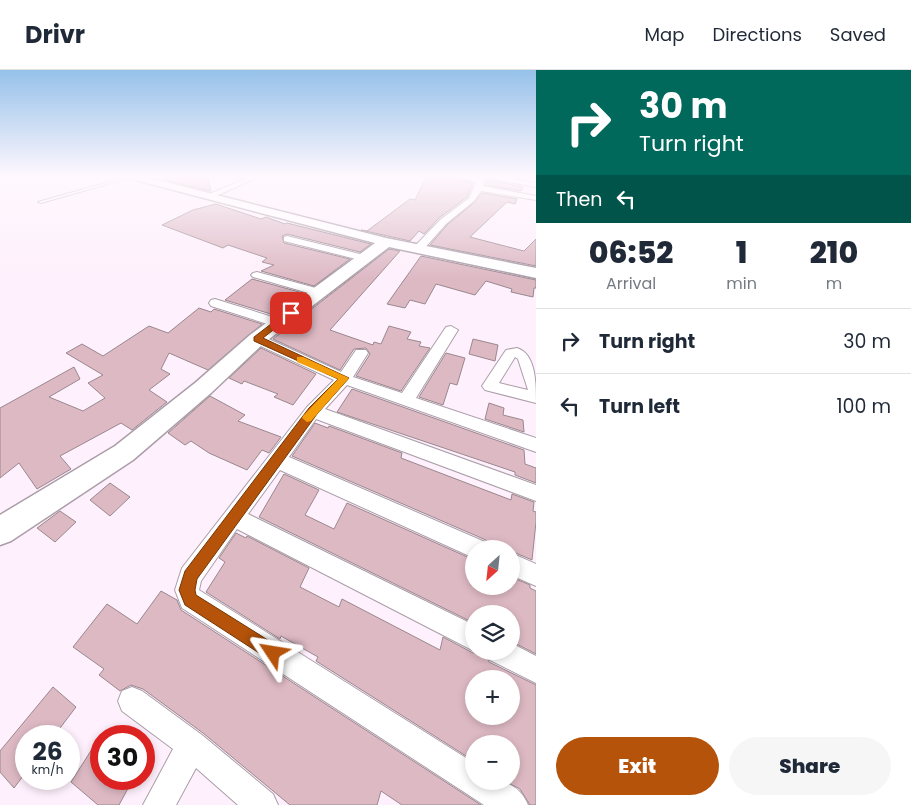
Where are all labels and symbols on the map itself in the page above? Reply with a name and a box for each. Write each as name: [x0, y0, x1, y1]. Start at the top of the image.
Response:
pin: [270, 292, 312, 334]
north arrow: [465, 540, 520, 595]
position arrow: [246, 626, 298, 678]
speed limit sign: 30: [90, 725, 155, 790]

